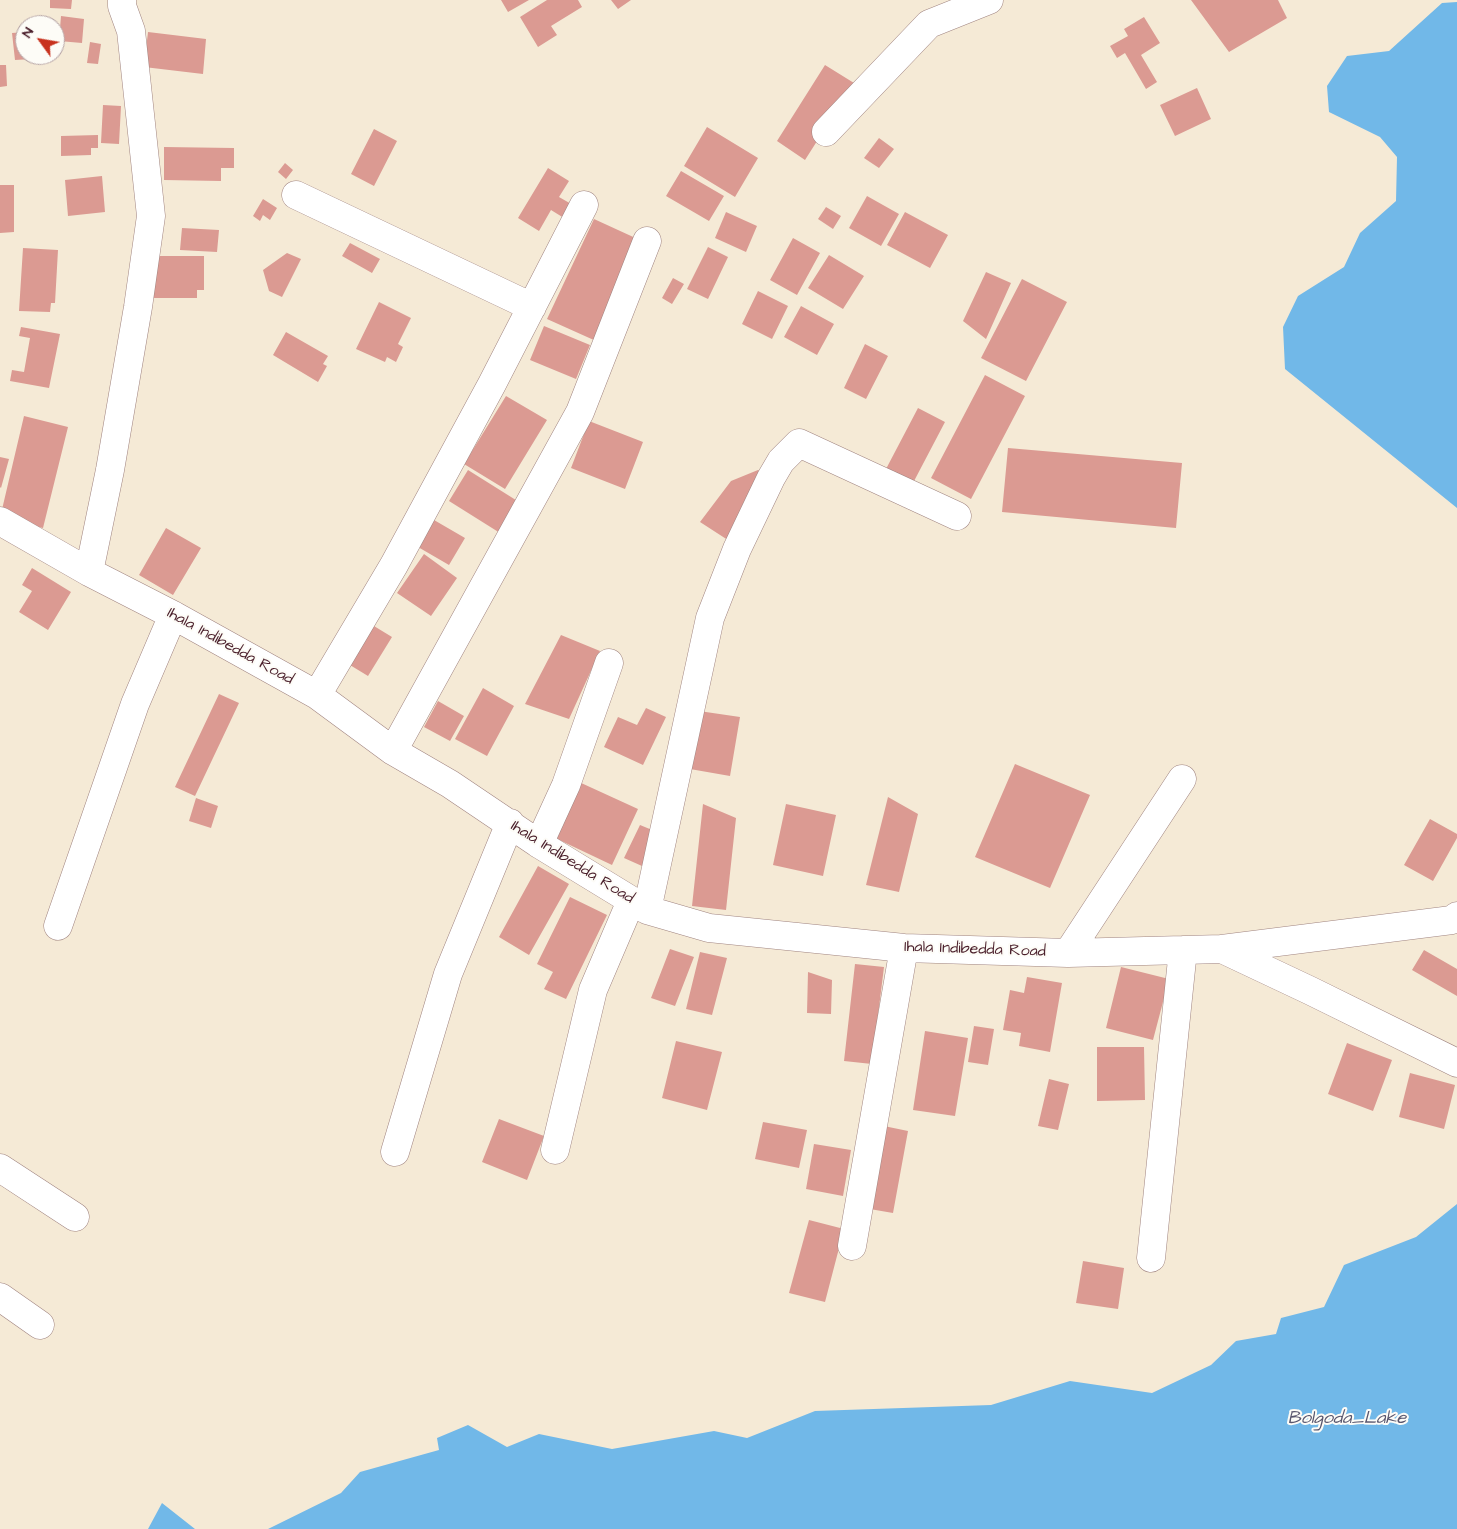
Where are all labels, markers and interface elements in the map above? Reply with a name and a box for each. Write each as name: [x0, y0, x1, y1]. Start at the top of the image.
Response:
north arrow: [15, 15, 65, 65]
text: N: [17, 24, 39, 42]
street label: Ihala Indibedda Road: [163, 604, 297, 690]
street label: Ihala Indibedda Road: [507, 817, 637, 909]
street label: Ihala Indibedda Road: [904, 938, 1046, 962]
water label: Bolgoda_Lake: [1288, 1408, 1406, 1430]

